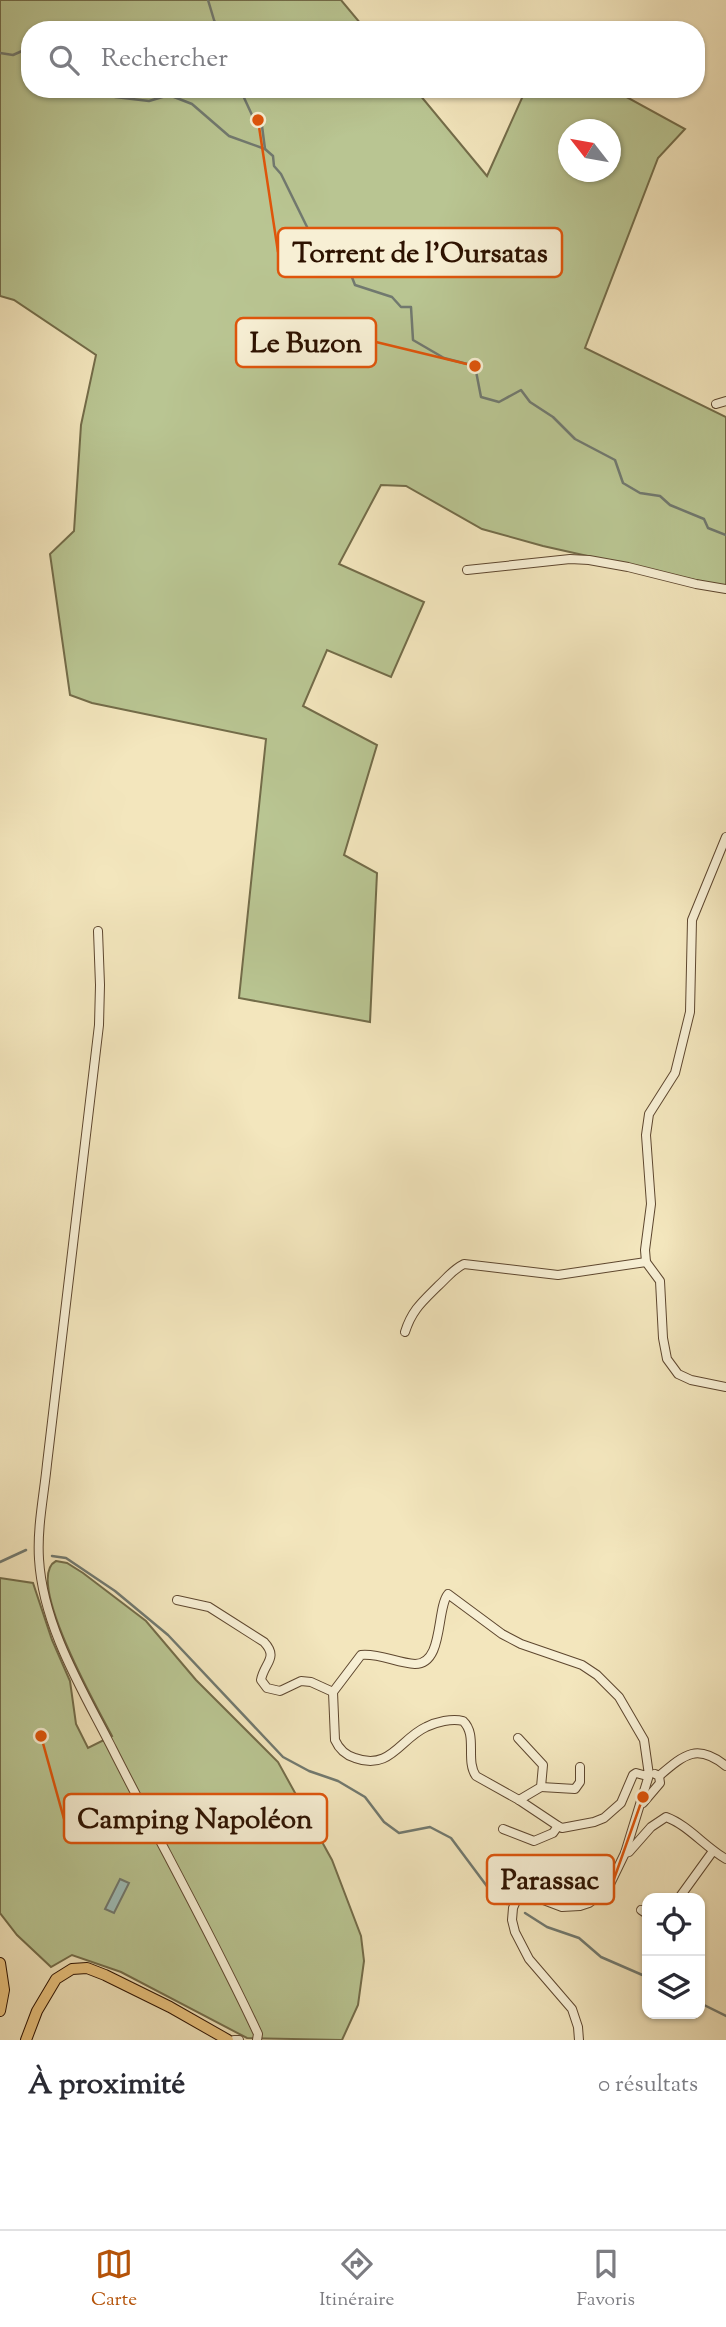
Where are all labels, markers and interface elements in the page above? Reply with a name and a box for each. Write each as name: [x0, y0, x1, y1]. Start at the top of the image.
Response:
search box: [21, 21, 705, 98]
icon: search: [45, 41, 83, 79]
text: Rechercher: [101, 41, 228, 78]
north arrow: [558, 119, 621, 182]
callout: Torrent de l'Oursatas: [278, 228, 562, 277]
text: Torrent de l'Oursatas: [292, 235, 548, 275]
callout: Le Buzon: [236, 318, 376, 367]
text: Le Buzon: [250, 325, 363, 365]
callout: Camping Napoléon: [64, 1794, 327, 1843]
text: Camping Napoléon: [77, 1801, 313, 1841]
callout: Parassac: [487, 1855, 614, 1904]
text: Parassac: [501, 1862, 600, 1902]
map controls: [642, 1893, 705, 2019]
button: locate: [642, 1893, 705, 1956]
button: layers: [642, 1956, 705, 2019]
text: À proximité: [28, 2064, 185, 2107]
text: 0 résultats: [598, 2069, 698, 2102]
tab: Carte: [91, 2245, 137, 2314]
tab: Itinéraire: [319, 2245, 394, 2314]
tab: Favoris: [576, 2245, 635, 2314]

